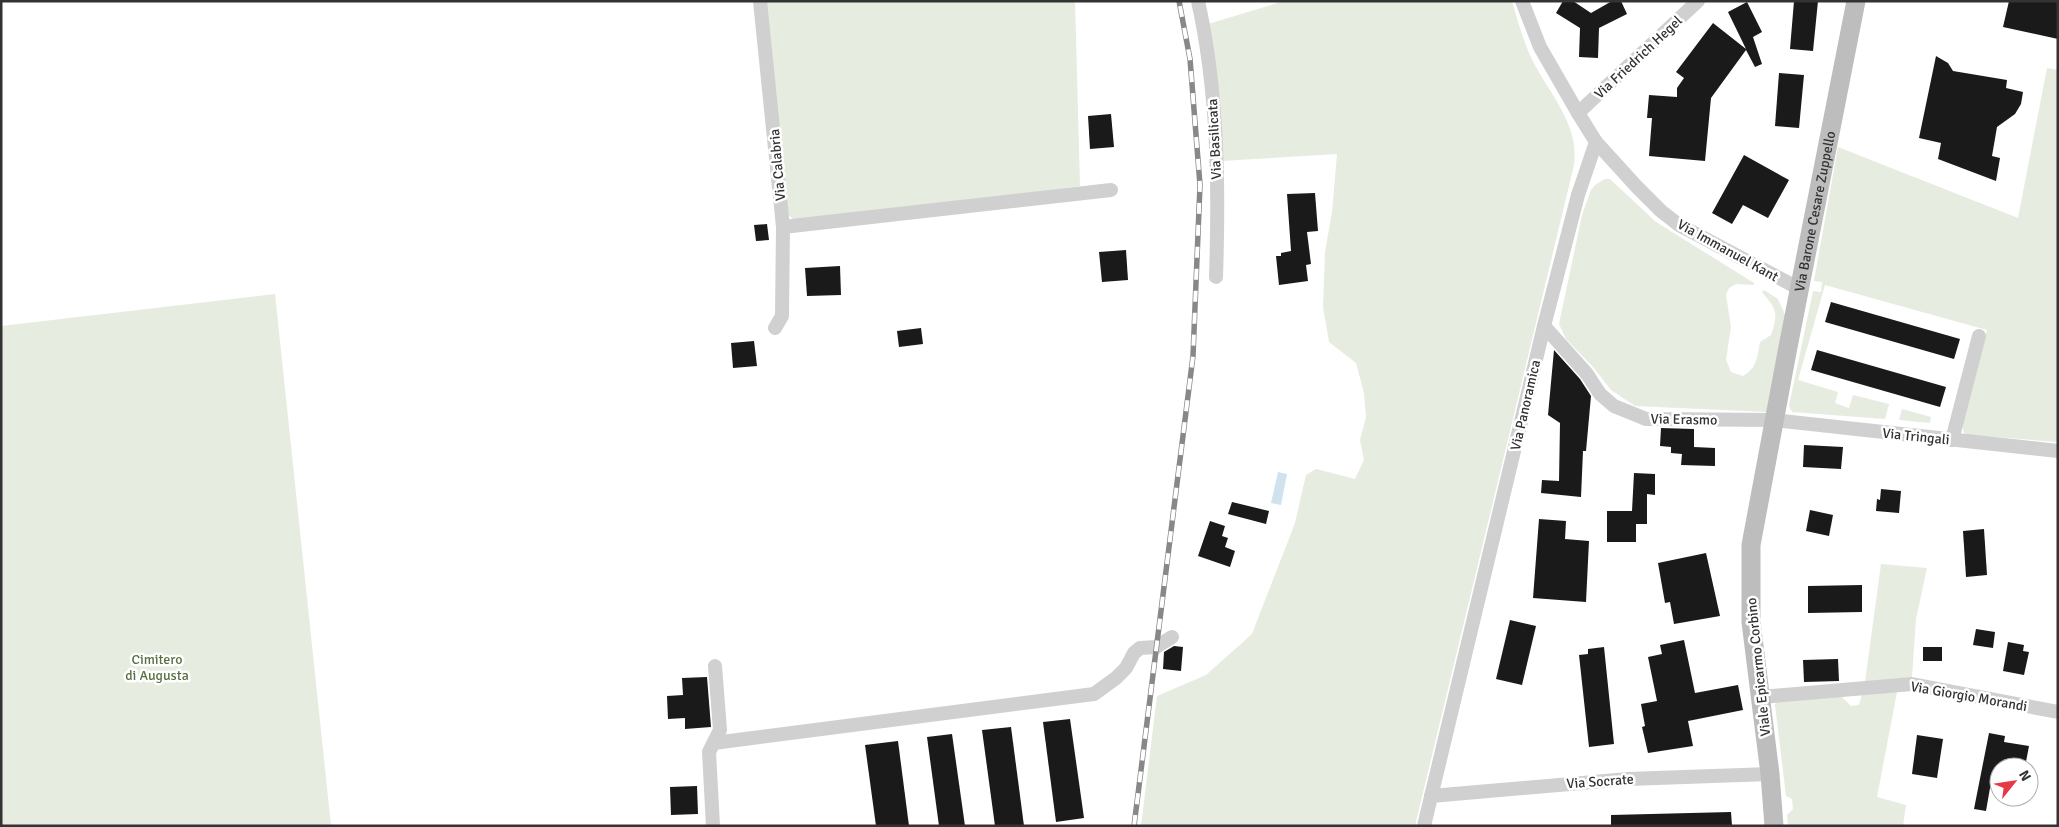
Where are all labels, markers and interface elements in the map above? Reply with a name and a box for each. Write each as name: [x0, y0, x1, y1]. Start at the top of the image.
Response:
street label: Via Friedrich Hegel: [1591, 12, 1686, 102]
street label: Via Basilicata: [1204, 98, 1225, 180]
street label: Via Calabria: [766, 128, 789, 202]
street label: Via Barone Cesare Zuppello: [1791, 130, 1839, 293]
street label: Via Immanuel Kant: [1674, 216, 1781, 285]
street label: Via Panoramica: [1507, 358, 1544, 452]
street label: Via Erasmo: [1651, 410, 1717, 429]
street label: Via Tringali: [1882, 425, 1950, 448]
street label: Viale Epicarmo Corbino: [1743, 597, 1774, 737]
park label: Cimitero di Augusta: [125, 651, 189, 684]
street label: Via Giorgio Morandi: [1909, 678, 2029, 715]
north arrow: [1989, 757, 2039, 807]
text: N: [2015, 767, 2035, 784]
street label: Via Socrate: [1566, 771, 1634, 792]

